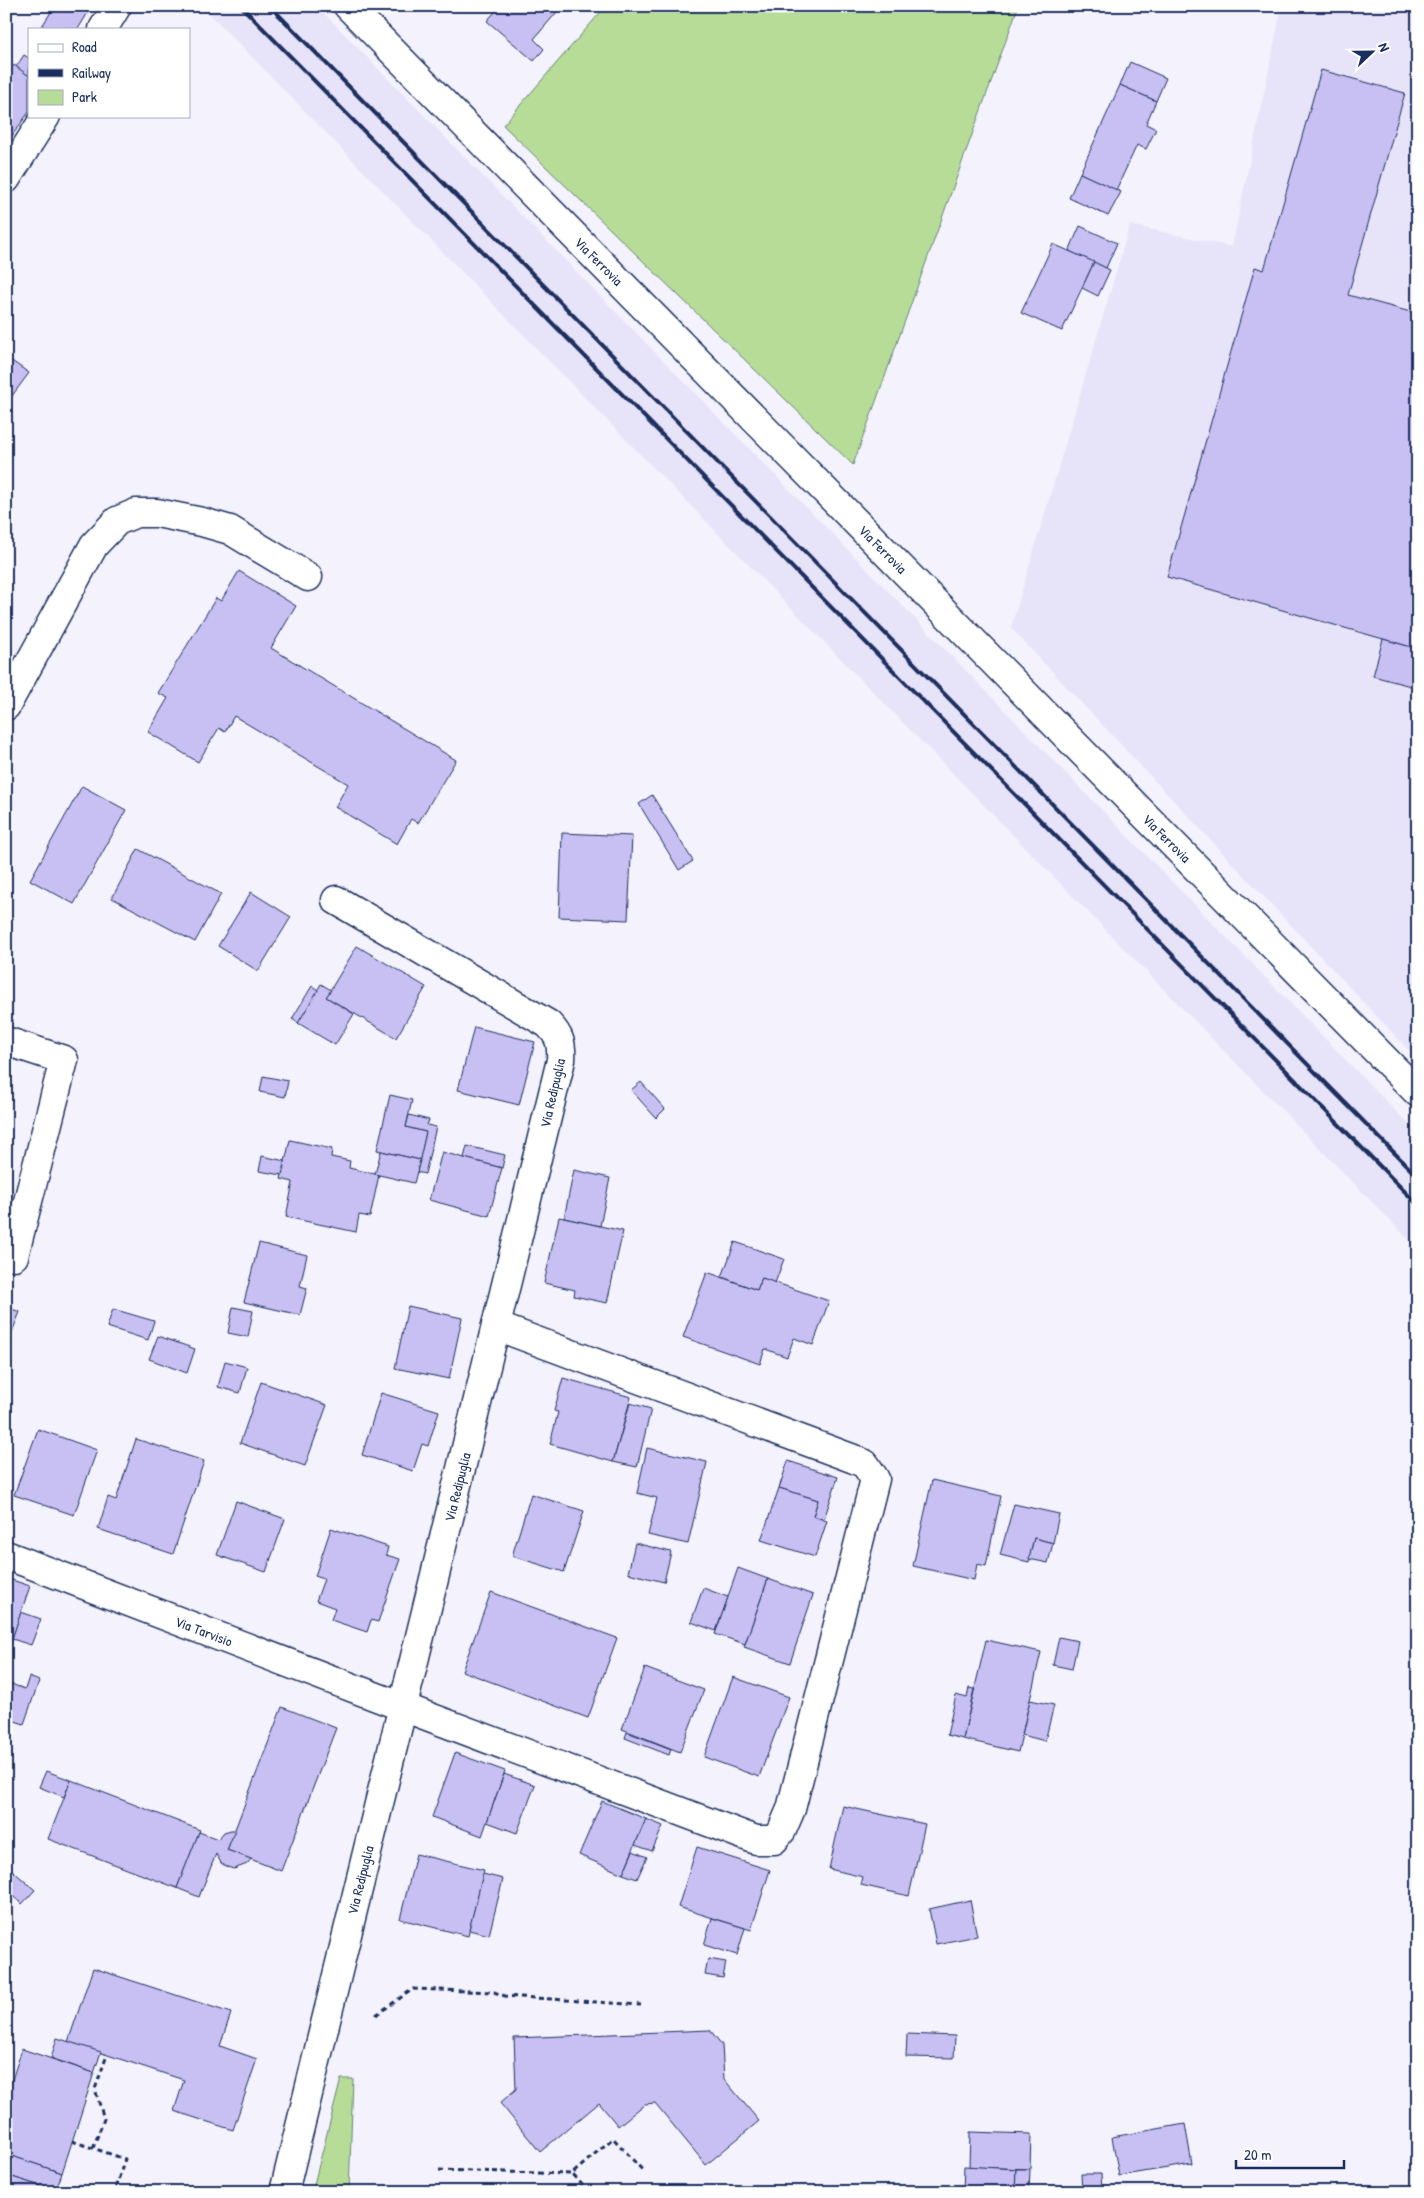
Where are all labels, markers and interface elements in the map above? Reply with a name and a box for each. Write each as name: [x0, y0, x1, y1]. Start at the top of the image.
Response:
legend: [28, 28, 190, 118]
north arrow: [1346, 28, 1396, 78]
text: Road: [72, 36, 97, 57]
text: N: [1374, 40, 1395, 54]
text: Railway: [72, 62, 111, 83]
text: Park: [72, 86, 97, 107]
street label: Via Ferrovia: [571, 233, 628, 290]
street label: Via Ferrovia: [855, 521, 912, 578]
street label: Via Ferrovia: [1139, 810, 1196, 867]
street label: Via Redipuglia: [535, 1056, 570, 1130]
street label: Via Redipuglia: [439, 1450, 476, 1524]
street label: Via Tarvisio: [173, 1611, 236, 1651]
street label: Via Redipuglia: [342, 1843, 379, 1917]
scale bar: [1236, 2138, 1344, 2170]
text: 20 m: [1244, 2144, 1271, 2165]

